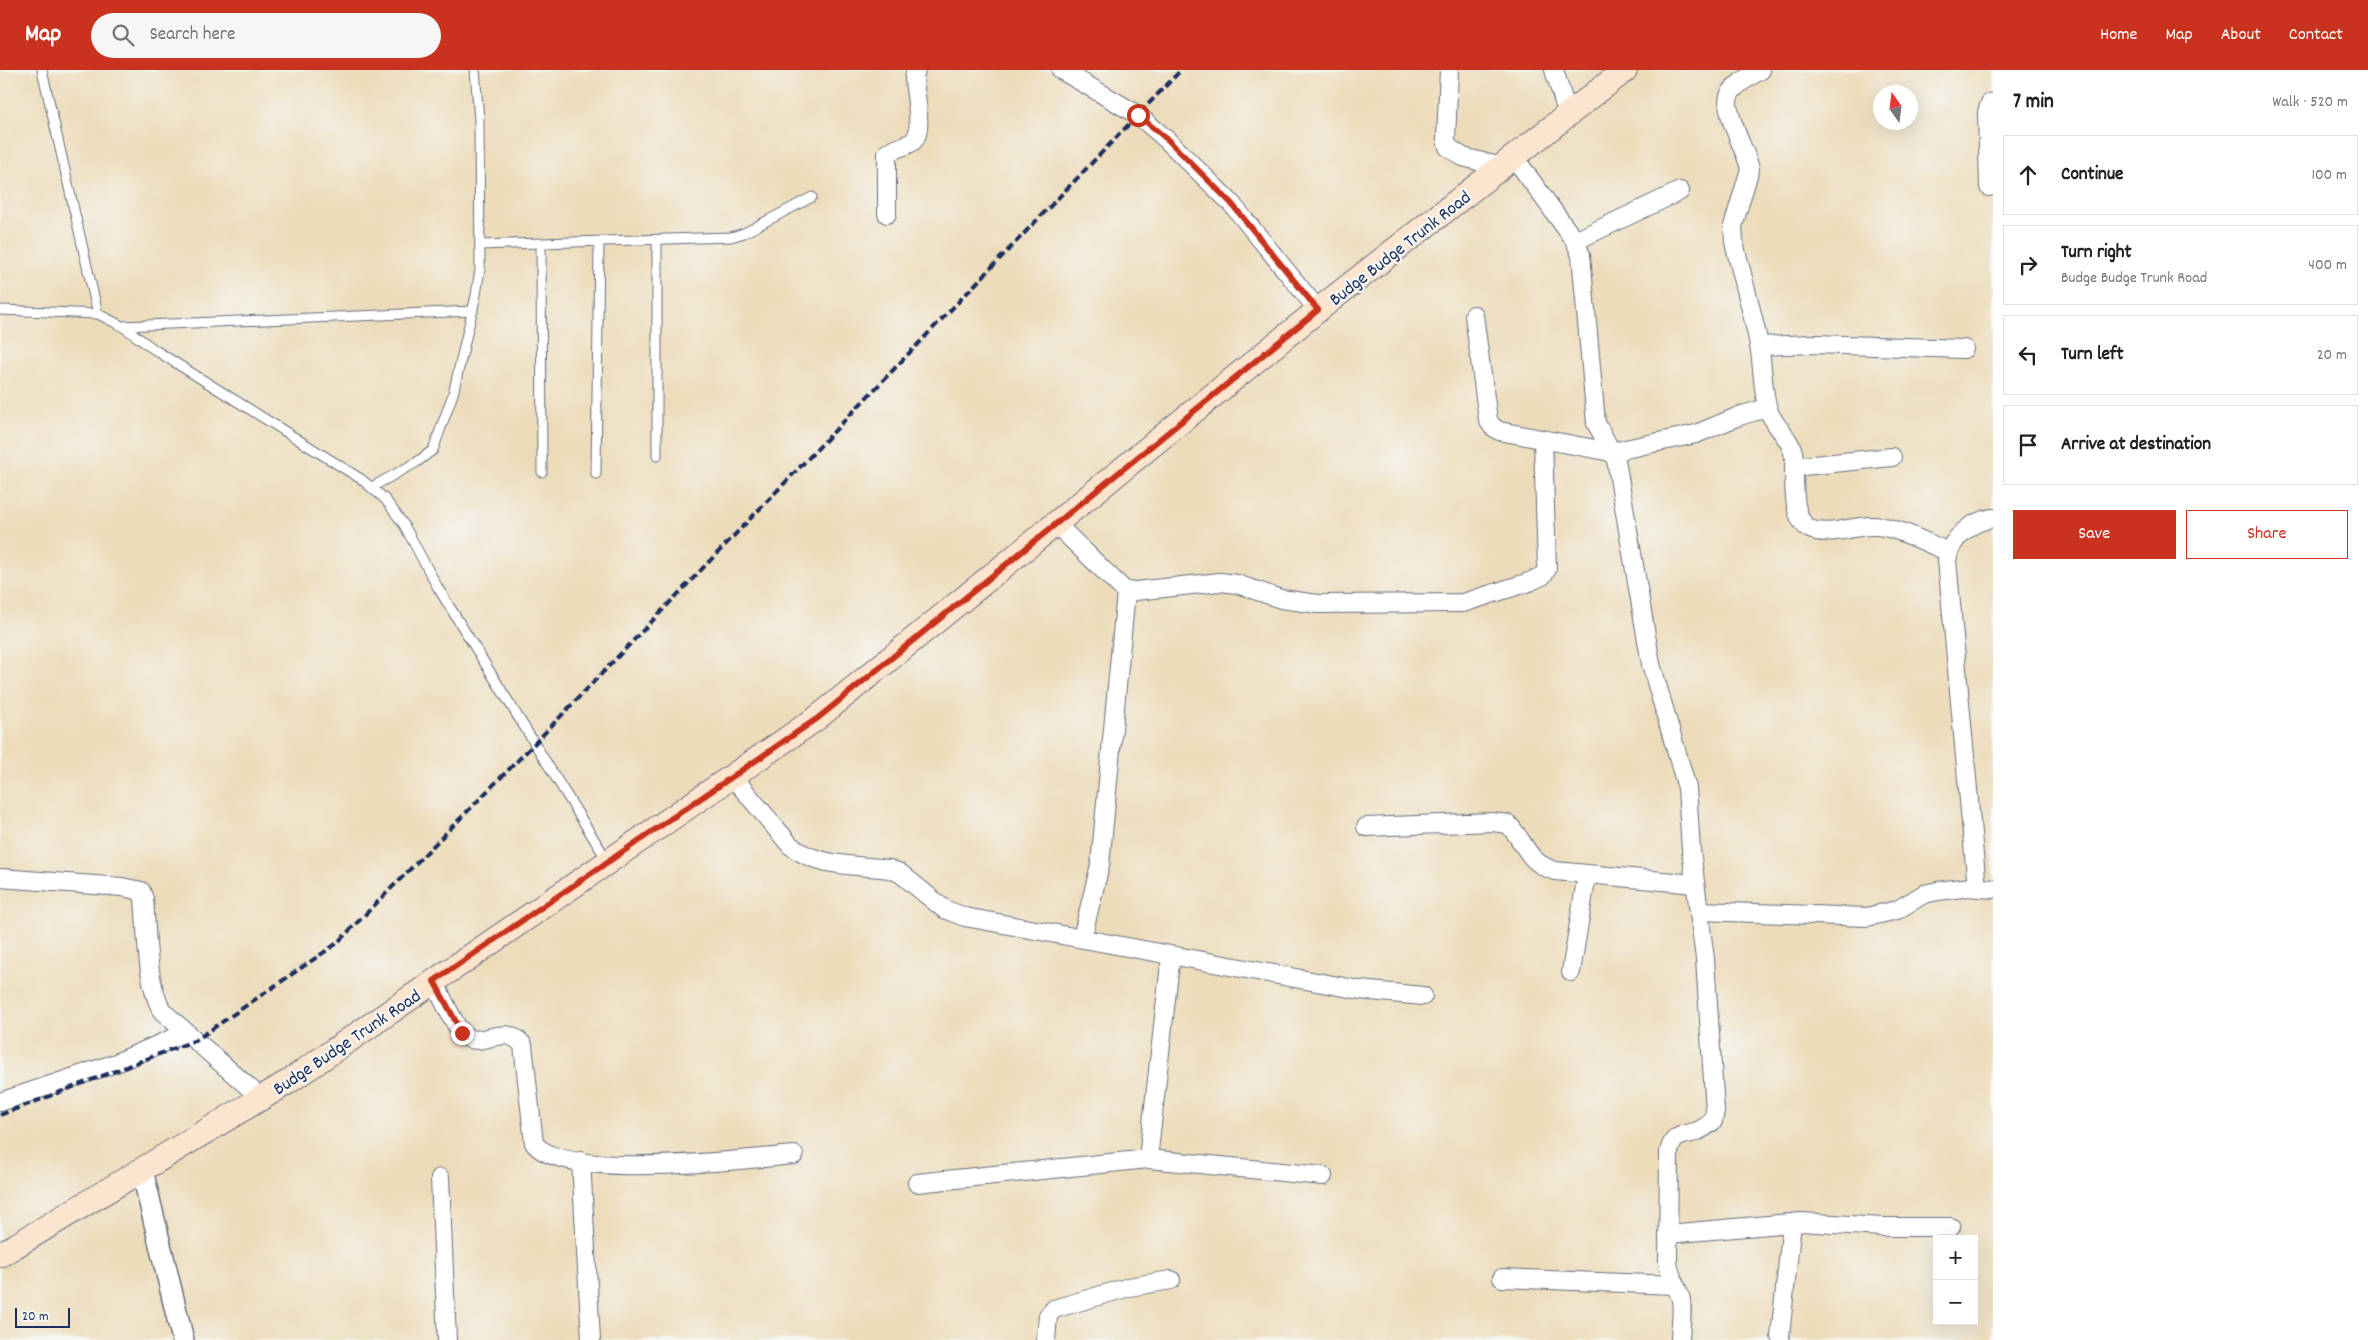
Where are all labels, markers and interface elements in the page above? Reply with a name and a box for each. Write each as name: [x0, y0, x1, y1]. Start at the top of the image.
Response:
search box: [91, 13, 441, 58]
text: Map: [25, 18, 61, 52]
icon: search: [109, 21, 137, 49]
text: Search here: [149, 22, 235, 49]
text: Home: [2100, 23, 2137, 48]
text: Map: [2165, 23, 2193, 48]
text: About: [2221, 23, 2261, 48]
text: Contact: [2289, 23, 2343, 48]
north arrow: [1873, 85, 1918, 130]
text: 7 min: [2013, 88, 2054, 118]
text: Walk · 520 m: [2272, 91, 2348, 114]
route start: [1127, 104, 1150, 127]
icon: ahead: [2014, 161, 2042, 189]
text: Continue: [2061, 162, 2123, 189]
text: 100 m: [2311, 164, 2347, 187]
street label: Budge Budge Trunk Road: [1324, 186, 1478, 314]
text: Turn right: [2061, 240, 2132, 267]
icon: right: [2014, 251, 2042, 279]
text: 400 m: [2308, 254, 2347, 277]
text: Budge Budge Trunk Road: [2061, 267, 2207, 290]
icon: left: [2014, 341, 2042, 369]
text: Turn left: [2061, 342, 2124, 369]
text: 20 m: [2317, 344, 2347, 367]
icon: arrive: [2014, 431, 2042, 459]
text: Arrive at destination: [2061, 432, 2211, 459]
button: Save: [2013, 510, 2176, 559]
button: Share: [2186, 510, 2348, 559]
street label: Budge Budge Trunk Road: [268, 984, 427, 1104]
route end: [451, 1022, 474, 1045]
map controls: [1933, 1235, 1978, 1325]
button: +: [1933, 1235, 1978, 1280]
button: −: [1933, 1280, 1978, 1325]
scale bar: [15, 1305, 70, 1328]
text: 20 m: [22, 1307, 49, 1327]

